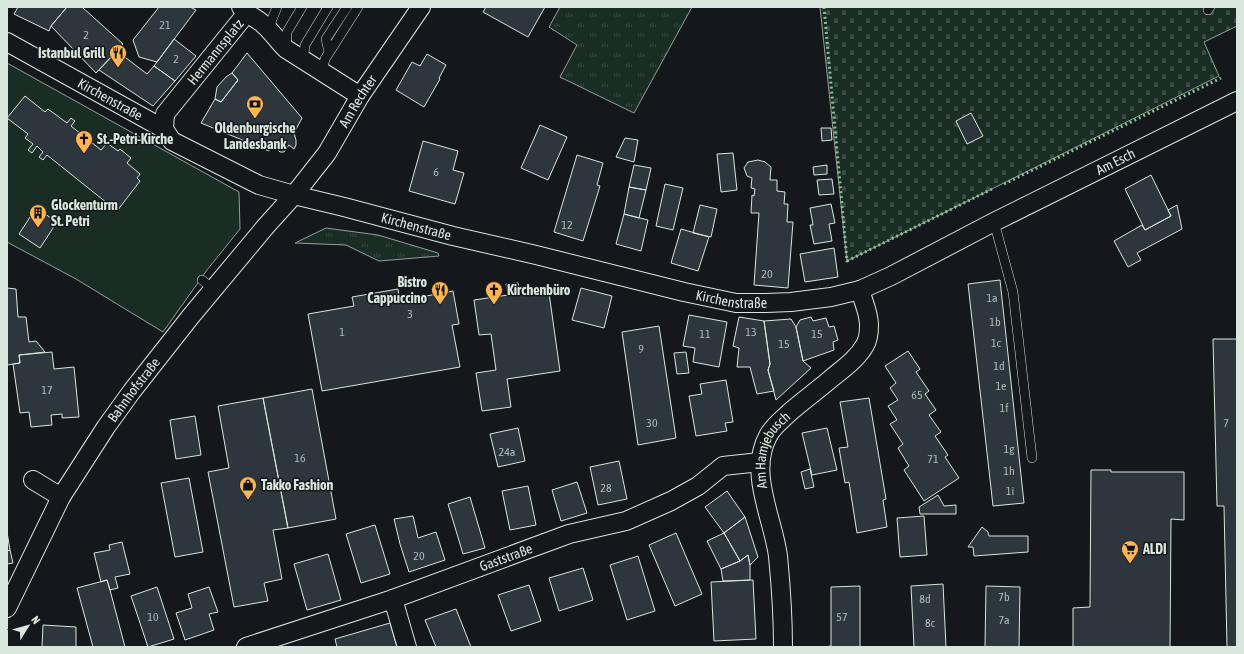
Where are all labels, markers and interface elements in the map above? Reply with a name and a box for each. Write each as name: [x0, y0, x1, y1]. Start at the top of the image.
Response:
street label: Hermannsplatz: [184, 16, 247, 88]
house number: 21: [159, 18, 171, 32]
house number: 2: [83, 28, 89, 42]
restaurant icon: Istanbul Grill: [108, 43, 128, 68]
place label: Istanbul Grill: [38, 45, 105, 61]
house number: 2: [173, 52, 179, 66]
street label: Am Rechter: [336, 71, 380, 130]
street label: Kirchenstraße: [75, 75, 145, 124]
bank icon: Oldenburgische Landesbank: [245, 94, 265, 119]
place label: Oldenburgische Landesbank: [214, 120, 296, 152]
church icon: St.-Petri-Kirche: [74, 129, 94, 154]
place label: St.-Petri-Kirche: [97, 131, 173, 147]
street label: Am Esch: [1093, 145, 1138, 178]
house number: 6: [433, 165, 439, 179]
place label: Glockenturm St. Petri: [51, 197, 118, 229]
building icon: Glockenturm St. Petri: [28, 203, 48, 228]
street label: Kirchenstraße: [380, 209, 453, 243]
house number: 12: [561, 218, 573, 232]
house number: 20: [761, 267, 773, 281]
place label: Bistro Cappuccino: [367, 274, 427, 306]
restaurant icon: Bistro Cappuccino: [430, 280, 450, 305]
church icon: Kirchenbüro: [484, 280, 504, 305]
place label: Kirchenbüro: [507, 282, 571, 298]
street label: Kirchenstraße: [694, 287, 767, 311]
house number: 1a: [986, 291, 998, 305]
house number: 3: [407, 307, 413, 321]
house number: 1b: [989, 315, 1001, 329]
house number: 1: [339, 325, 345, 339]
house number: 13: [745, 325, 757, 339]
house number: 11: [699, 327, 711, 341]
house number: 15: [811, 327, 823, 341]
house number: 1c: [991, 336, 1002, 350]
house number: 15: [778, 337, 790, 351]
house number: 9: [638, 342, 644, 356]
street label: Bahnhofstraße: [104, 355, 163, 425]
house number: 1d: [993, 359, 1005, 373]
house number: 1e: [995, 379, 1007, 393]
house number: 17: [41, 383, 53, 397]
house number: 65: [911, 388, 923, 402]
house number: 1f: [1000, 401, 1009, 415]
street label: Am Hamjebusch: [752, 408, 793, 490]
house number: 30: [646, 416, 658, 430]
house number: 7: [1223, 416, 1229, 430]
house number: 1g: [1004, 442, 1015, 456]
house number: 24a: [499, 445, 515, 459]
house number: 16: [294, 451, 306, 465]
house number: 71: [927, 452, 939, 466]
house number: 1h: [1003, 464, 1015, 478]
shop icon: Takko Fashion: [238, 475, 258, 500]
place label: Takko Fashion: [261, 477, 334, 493]
house number: 28: [600, 481, 612, 495]
house number: 1i: [1006, 484, 1014, 498]
supermarket icon: ALDI: [1120, 539, 1140, 564]
street label: Gaststraße: [477, 540, 535, 574]
place label: ALDI: [1142, 541, 1167, 557]
house number: 20: [413, 549, 425, 563]
house number: 7b: [998, 590, 1010, 604]
house number: 8d: [919, 592, 931, 606]
north arrow: [8, 606, 48, 646]
house number: 10: [147, 610, 159, 624]
house number: 57: [836, 610, 848, 624]
house number: 7a: [998, 613, 1010, 627]
text: N: [29, 614, 43, 626]
house number: 8c: [925, 616, 936, 630]

